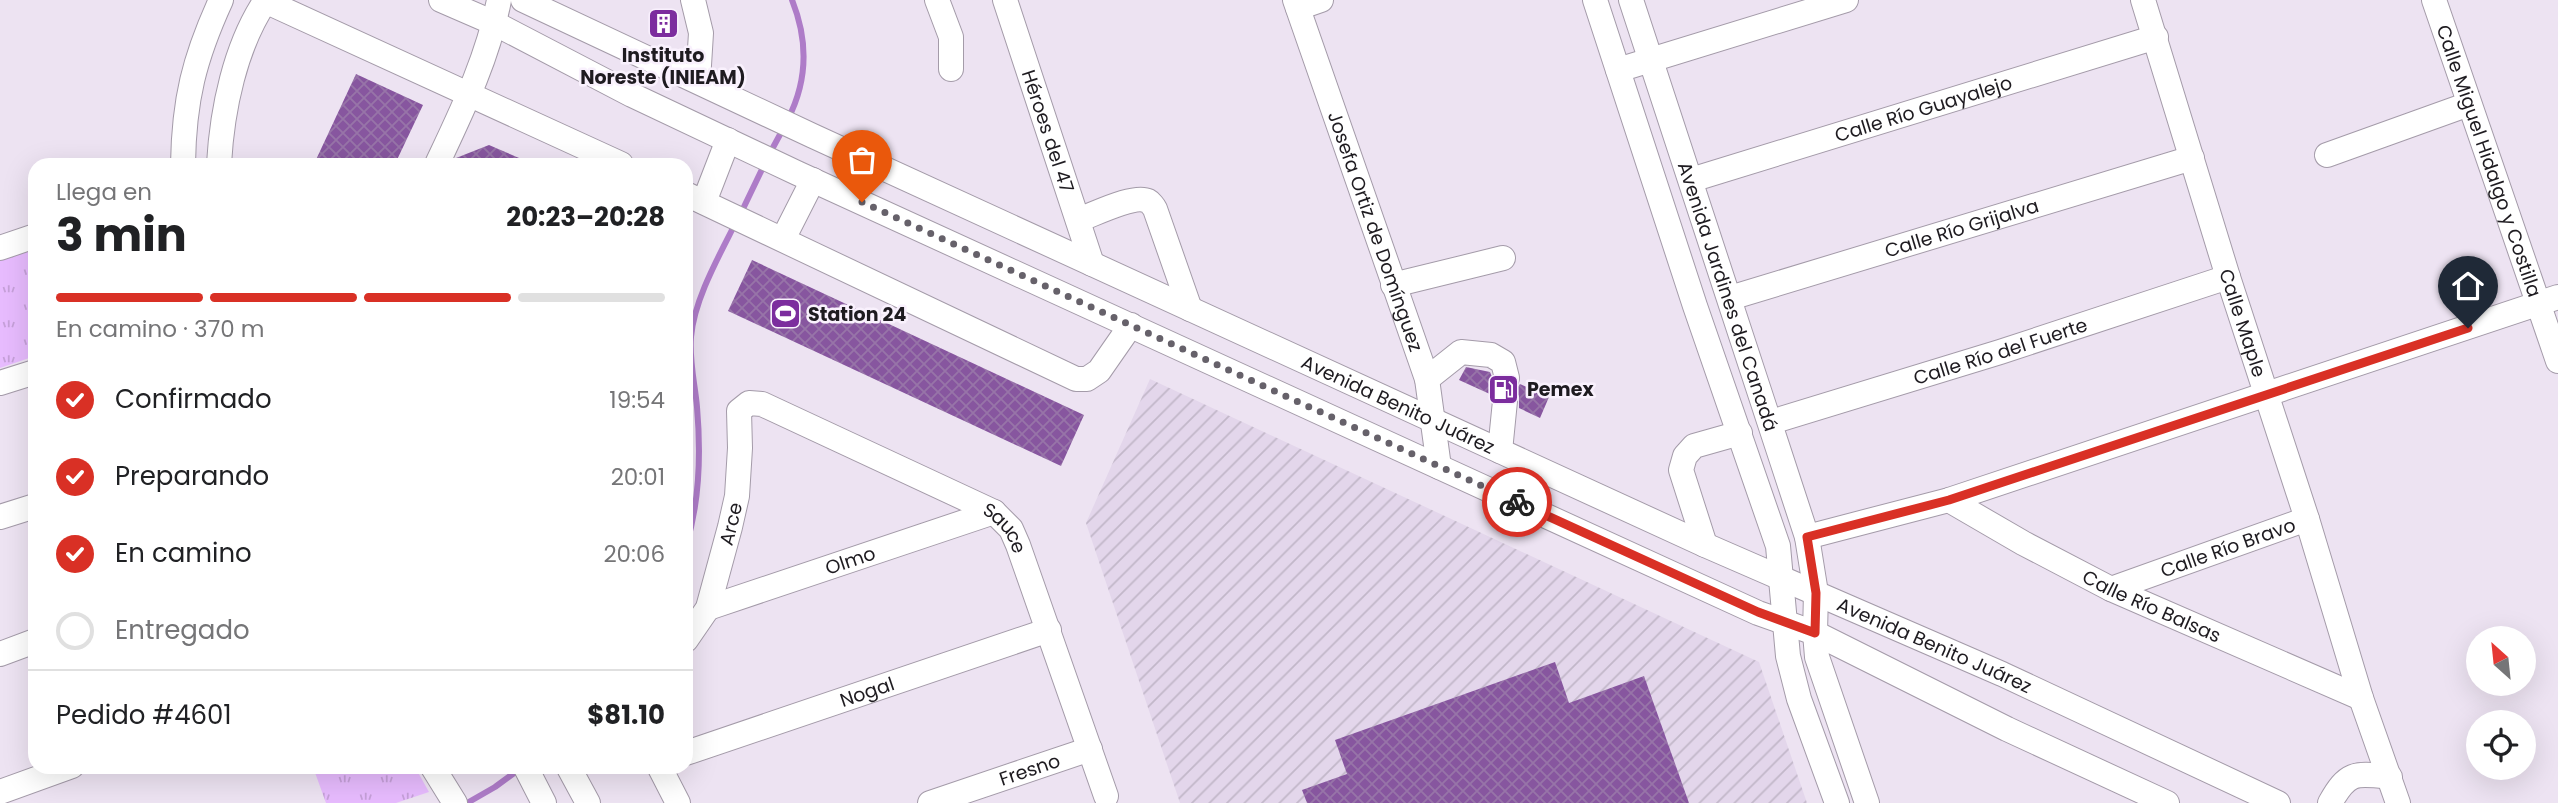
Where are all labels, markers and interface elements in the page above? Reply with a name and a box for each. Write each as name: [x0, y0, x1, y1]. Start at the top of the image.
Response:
building icon: Instituto Noreste (INIEAM): [646, 7, 680, 41]
street label: Calle Miguel Hidalgo y Costilla: [2430, 21, 2548, 300]
place label: Instituto Noreste (INIEAM): [580, 42, 746, 91]
street label: Héroes del 47: [1015, 66, 1081, 196]
street label: Calle Río Guayalejo: [1831, 69, 2015, 149]
street label: Josefa Ortiz de Domínguez: [1321, 108, 1430, 355]
pin: [832, 130, 892, 202]
icon: bag: [843, 141, 881, 179]
street label: Avenida Jardines del Canadá: [1671, 158, 1785, 435]
text: Llega en: [56, 176, 152, 208]
street label: Calle Río Grijalva: [1881, 192, 2042, 264]
text: 20:23–20:28: [506, 199, 665, 235]
text: 3 min: [56, 203, 187, 267]
pin: [2438, 256, 2498, 328]
street label: Calle Maple: [2213, 265, 2273, 380]
icon: home: [2449, 267, 2487, 305]
sports icon: Station 24: [768, 297, 802, 331]
place label: Station 24: [808, 301, 906, 328]
street label: Calle Río del Fuerte: [1910, 311, 2091, 391]
text: En camino · 370 m: [56, 313, 265, 345]
street label: Avenida Benito Juárez: [1297, 348, 1499, 460]
fuel station icon: Pemex: [1487, 372, 1521, 406]
place label: Pemex: [1527, 376, 1594, 403]
icon: check: [56, 381, 94, 419]
text: Confirmado: [115, 381, 272, 417]
text: 19:54: [609, 384, 665, 416]
icon: check: [56, 458, 94, 496]
text: Preparando: [115, 458, 269, 494]
text: 20:01: [611, 461, 665, 493]
courier: [1482, 467, 1552, 537]
icon: bike: [1498, 483, 1536, 521]
street label: Sauce: [979, 495, 1033, 557]
street label: Arce: [712, 500, 749, 548]
street label: Calle Río Bravo: [2157, 511, 2299, 584]
icon: check: [56, 535, 94, 573]
text: En camino: [115, 535, 252, 571]
text: 20:06: [603, 538, 665, 570]
street label: Olmo: [822, 539, 879, 581]
street label: Calle Río Balsas: [2078, 563, 2225, 649]
street label: Avenida Benito Juárez: [1833, 591, 2036, 700]
text: Entregado: [115, 612, 250, 648]
north arrow: [2466, 626, 2536, 696]
map controls: [2466, 626, 2536, 780]
street label: Nogal: [836, 670, 898, 713]
text: Pedido #4601: [56, 697, 232, 733]
text: $81.10: [587, 697, 665, 733]
button: locate: [2466, 710, 2536, 780]
street label: Fresno: [995, 747, 1064, 792]

